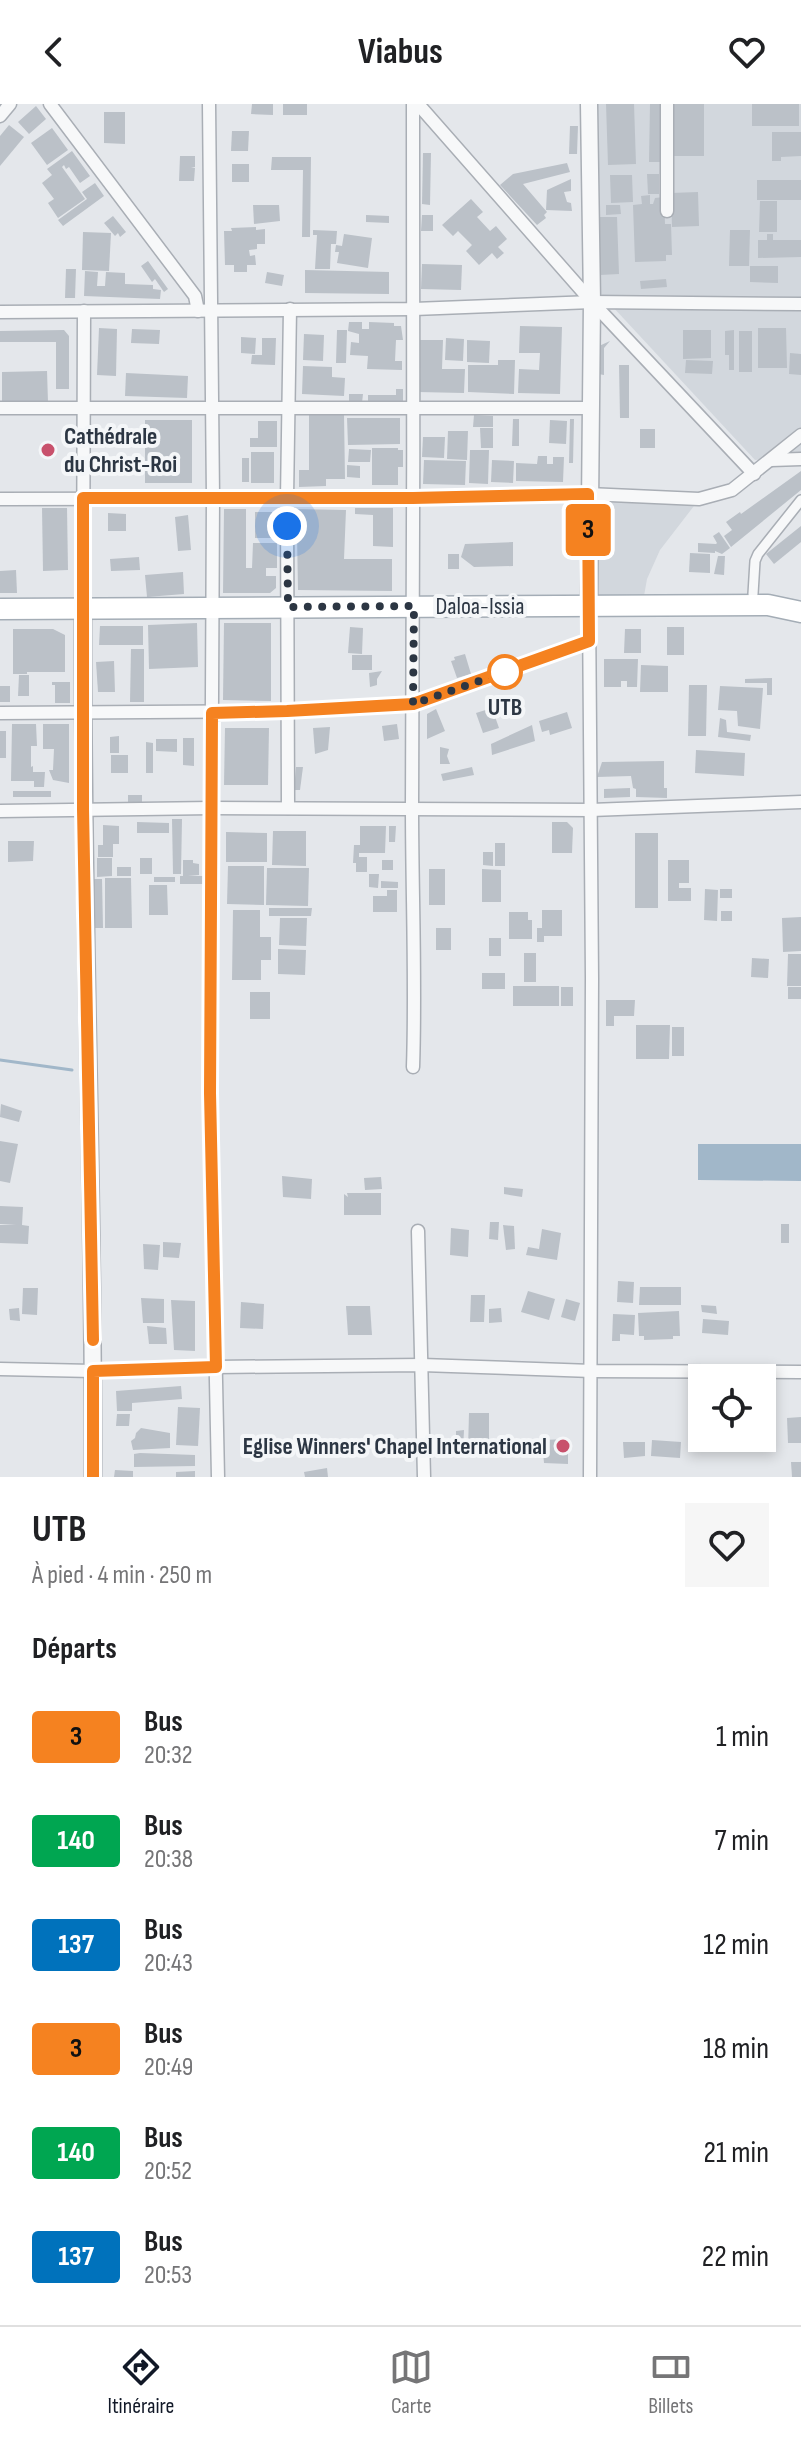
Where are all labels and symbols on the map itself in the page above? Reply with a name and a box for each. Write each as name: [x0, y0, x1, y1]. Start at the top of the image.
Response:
place label: Cathédrale du Christ-Roi: [64, 422, 177, 479]
marker: Cathédrale du Christ-Roi: [39, 441, 57, 459]
line badge: 3: [562, 504, 614, 556]
your location: [267, 506, 307, 546]
street label: Daloa-Issia: [436, 592, 524, 621]
marker: UTB: [488, 655, 522, 689]
place label: UTB: [488, 693, 522, 722]
place label: Eglise Winners' Chapel International: [243, 1432, 547, 1461]
marker: Eglise Winners' Chapel International: [554, 1437, 572, 1455]

